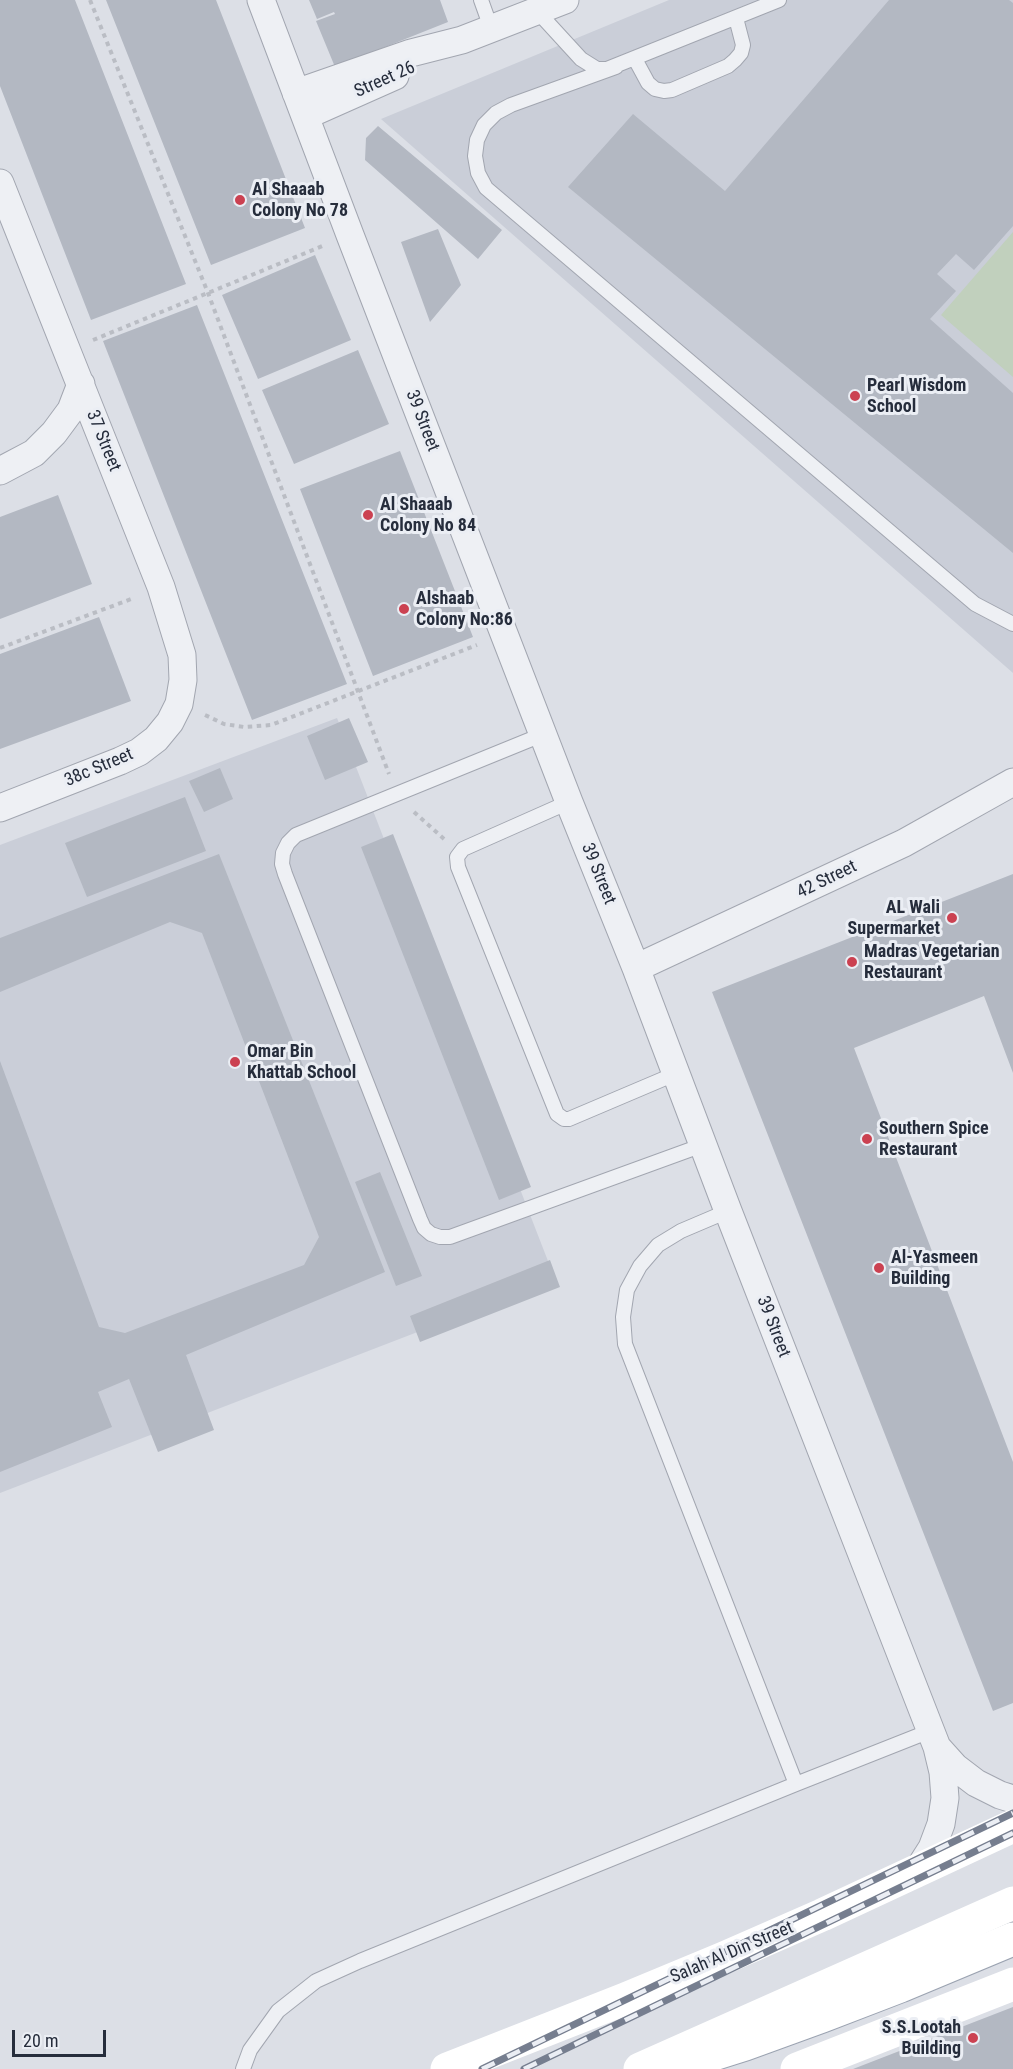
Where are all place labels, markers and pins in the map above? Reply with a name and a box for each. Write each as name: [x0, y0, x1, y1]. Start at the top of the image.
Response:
place label: Al Shaaab Colony No 78: [252, 179, 348, 222]
marker: Al Shaaab Colony No 78: [233, 193, 247, 207]
place label: Pearl Wisdom School: [867, 375, 966, 418]
marker: Pearl Wisdom School: [848, 389, 862, 403]
place label: Al Shaaab Colony No 84: [380, 494, 476, 536]
marker: Al Shaaab Colony No 84: [361, 508, 375, 522]
place label: Alshaab Colony No:86: [416, 588, 513, 630]
marker: Alshaab Colony No:86: [397, 602, 411, 616]
place label: AL Wali Supermarket: [848, 897, 940, 940]
marker: AL Wali Supermarket: [945, 911, 959, 925]
place label: Madras Vegetarian Restaurant: [864, 941, 1000, 984]
marker: Madras Vegetarian Restaurant: [845, 955, 859, 969]
place label: Omar Bin Khattab School: [247, 1041, 356, 1084]
marker: Omar Bin Khattab School: [228, 1055, 242, 1069]
place label: Southern Spice Restaurant: [879, 1118, 989, 1160]
marker: Southern Spice Restaurant: [860, 1132, 874, 1146]
place label: Al-Yasmeen Building: [891, 1247, 978, 1290]
marker: Al-Yasmeen Building: [872, 1261, 886, 1275]
place label: S.S.Lootah Building: [882, 2017, 961, 2060]
marker: S.S.Lootah Building: [966, 2031, 980, 2045]

